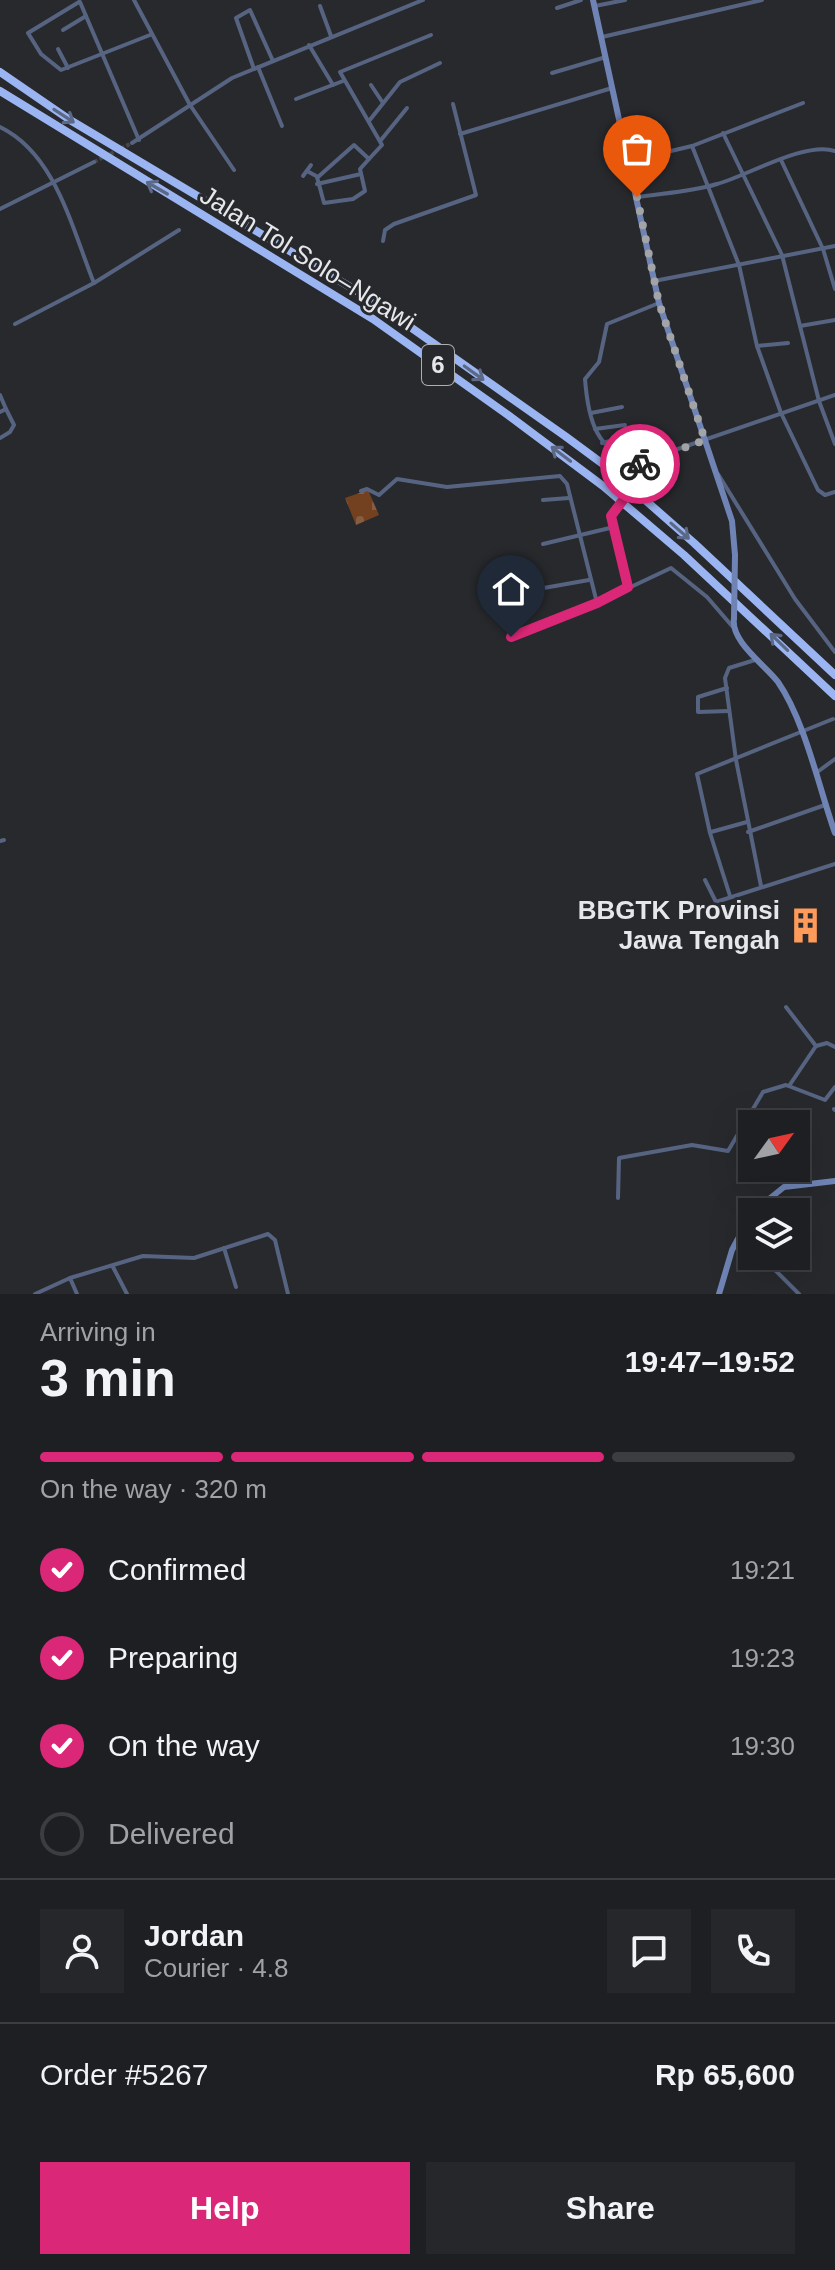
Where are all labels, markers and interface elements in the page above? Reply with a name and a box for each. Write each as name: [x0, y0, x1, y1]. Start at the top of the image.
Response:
one-way arrow: [53, 108, 75, 124]
pin: [603, 115, 671, 197]
icon: bag: [615, 127, 659, 171]
one-way arrow: [146, 180, 169, 196]
street label: Jalan Tol Solo–Ngawi: [195, 180, 421, 336]
road number: 6: [422, 345, 454, 385]
one-way arrow: [462, 365, 484, 381]
courier: [600, 424, 680, 504]
icon: bike: [618, 442, 662, 486]
one-way arrow: [551, 446, 572, 463]
one-way arrow: [670, 522, 690, 540]
pin: [477, 555, 545, 637]
icon: home: [489, 567, 533, 611]
one-way arrow: [769, 632, 789, 651]
place label: BBGTK Provinsi Jawa Tengah: [578, 895, 780, 955]
building icon: BBGTK Provinsi Jawa Tengah: [787, 906, 825, 944]
north arrow: [738, 1110, 810, 1182]
map controls: [738, 1110, 810, 1270]
button: layers: [738, 1198, 810, 1270]
text: Arriving in: [40, 1317, 156, 1347]
text: 19:47–19:52: [625, 1345, 795, 1378]
text: 3 min: [40, 1349, 176, 1407]
text: On the way · 320 m: [40, 1474, 267, 1504]
icon: check: [40, 1548, 84, 1592]
text: Confirmed: [108, 1553, 246, 1586]
text: 19:21: [730, 1555, 795, 1585]
icon: check: [40, 1636, 84, 1680]
text: Preparing: [108, 1641, 238, 1674]
text: 19:23: [730, 1643, 795, 1673]
icon: check: [40, 1724, 84, 1768]
text: On the way: [108, 1729, 260, 1762]
text: 19:30: [730, 1731, 795, 1761]
text: Delivered: [108, 1817, 235, 1850]
button: person: [40, 1909, 124, 1993]
button: chat: [607, 1909, 691, 1993]
button: phone: [711, 1909, 795, 1993]
text: Jordan: [144, 1919, 244, 1952]
text: Courier · 4.8: [144, 1953, 289, 1983]
text: Order #5267: [40, 2058, 208, 2091]
text: Rp 65,600: [655, 2058, 795, 2091]
button: Help: [40, 2162, 410, 2254]
button: Share: [426, 2162, 795, 2254]

